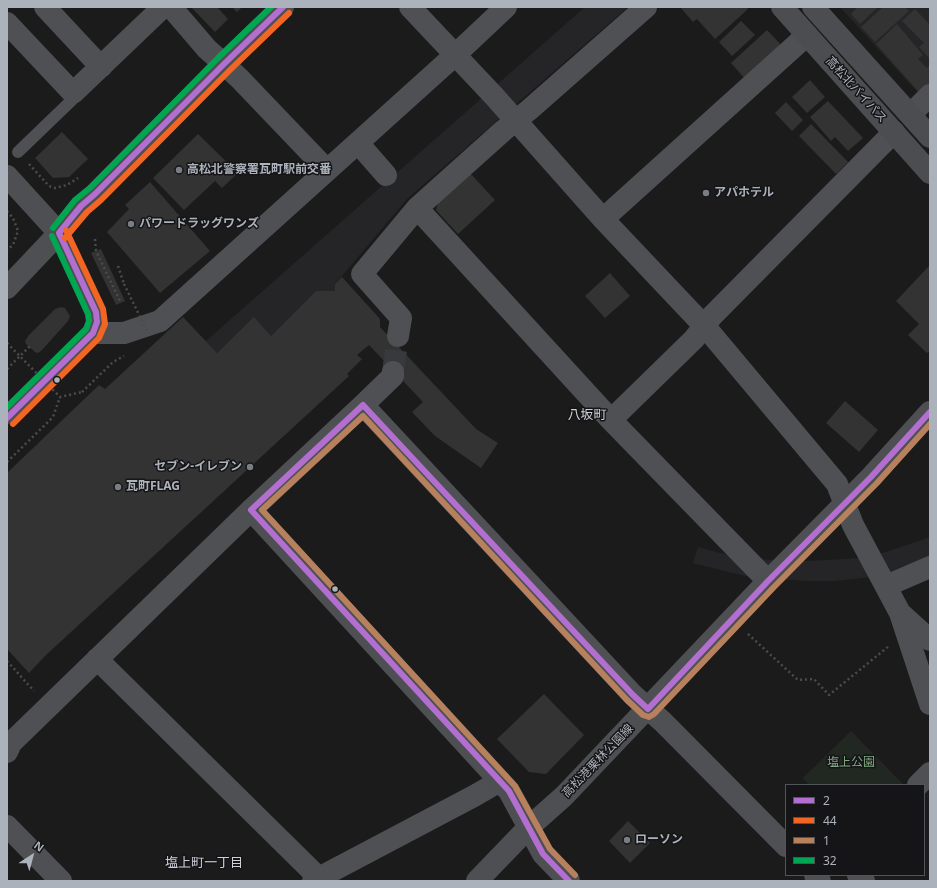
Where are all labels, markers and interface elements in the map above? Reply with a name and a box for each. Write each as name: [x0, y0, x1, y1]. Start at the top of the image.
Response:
street label: 高松北バイパス: [823, 54, 889, 126]
place label: 高松北警察署瓦町駅前交番: [187, 163, 331, 177]
marker: 高松北警察署瓦町駅前交番: [174, 165, 184, 175]
place label: アパホテル: [714, 186, 774, 200]
marker: アパホテル: [701, 188, 711, 198]
place label: パワードラッグワンズ: [139, 217, 259, 231]
marker: パワードラッグワンズ: [126, 219, 136, 229]
unlabelled marker: [52, 375, 62, 385]
district label: 八坂町: [568, 407, 606, 423]
place label: セブン-イレブン: [154, 460, 242, 474]
marker: セブン-イレブン: [245, 462, 255, 472]
place label: 瓦町FLAG: [126, 480, 180, 494]
marker: 瓦町FLAG: [113, 482, 123, 492]
unlabelled marker: [330, 584, 340, 594]
street label: 高松港栗林公園線: [559, 721, 637, 801]
park label: 塩上公園: [827, 756, 875, 770]
legend: [785, 784, 925, 876]
text: 2: [823, 792, 830, 809]
text: 44: [823, 812, 837, 829]
text: 1: [823, 832, 830, 849]
place label: ローソン: [635, 833, 683, 847]
marker: ローソン: [622, 835, 632, 845]
north arrow: [12, 836, 52, 876]
text: N: [31, 837, 47, 855]
text: 32: [823, 852, 837, 869]
district label: 塩上町一丁目: [165, 855, 243, 871]

